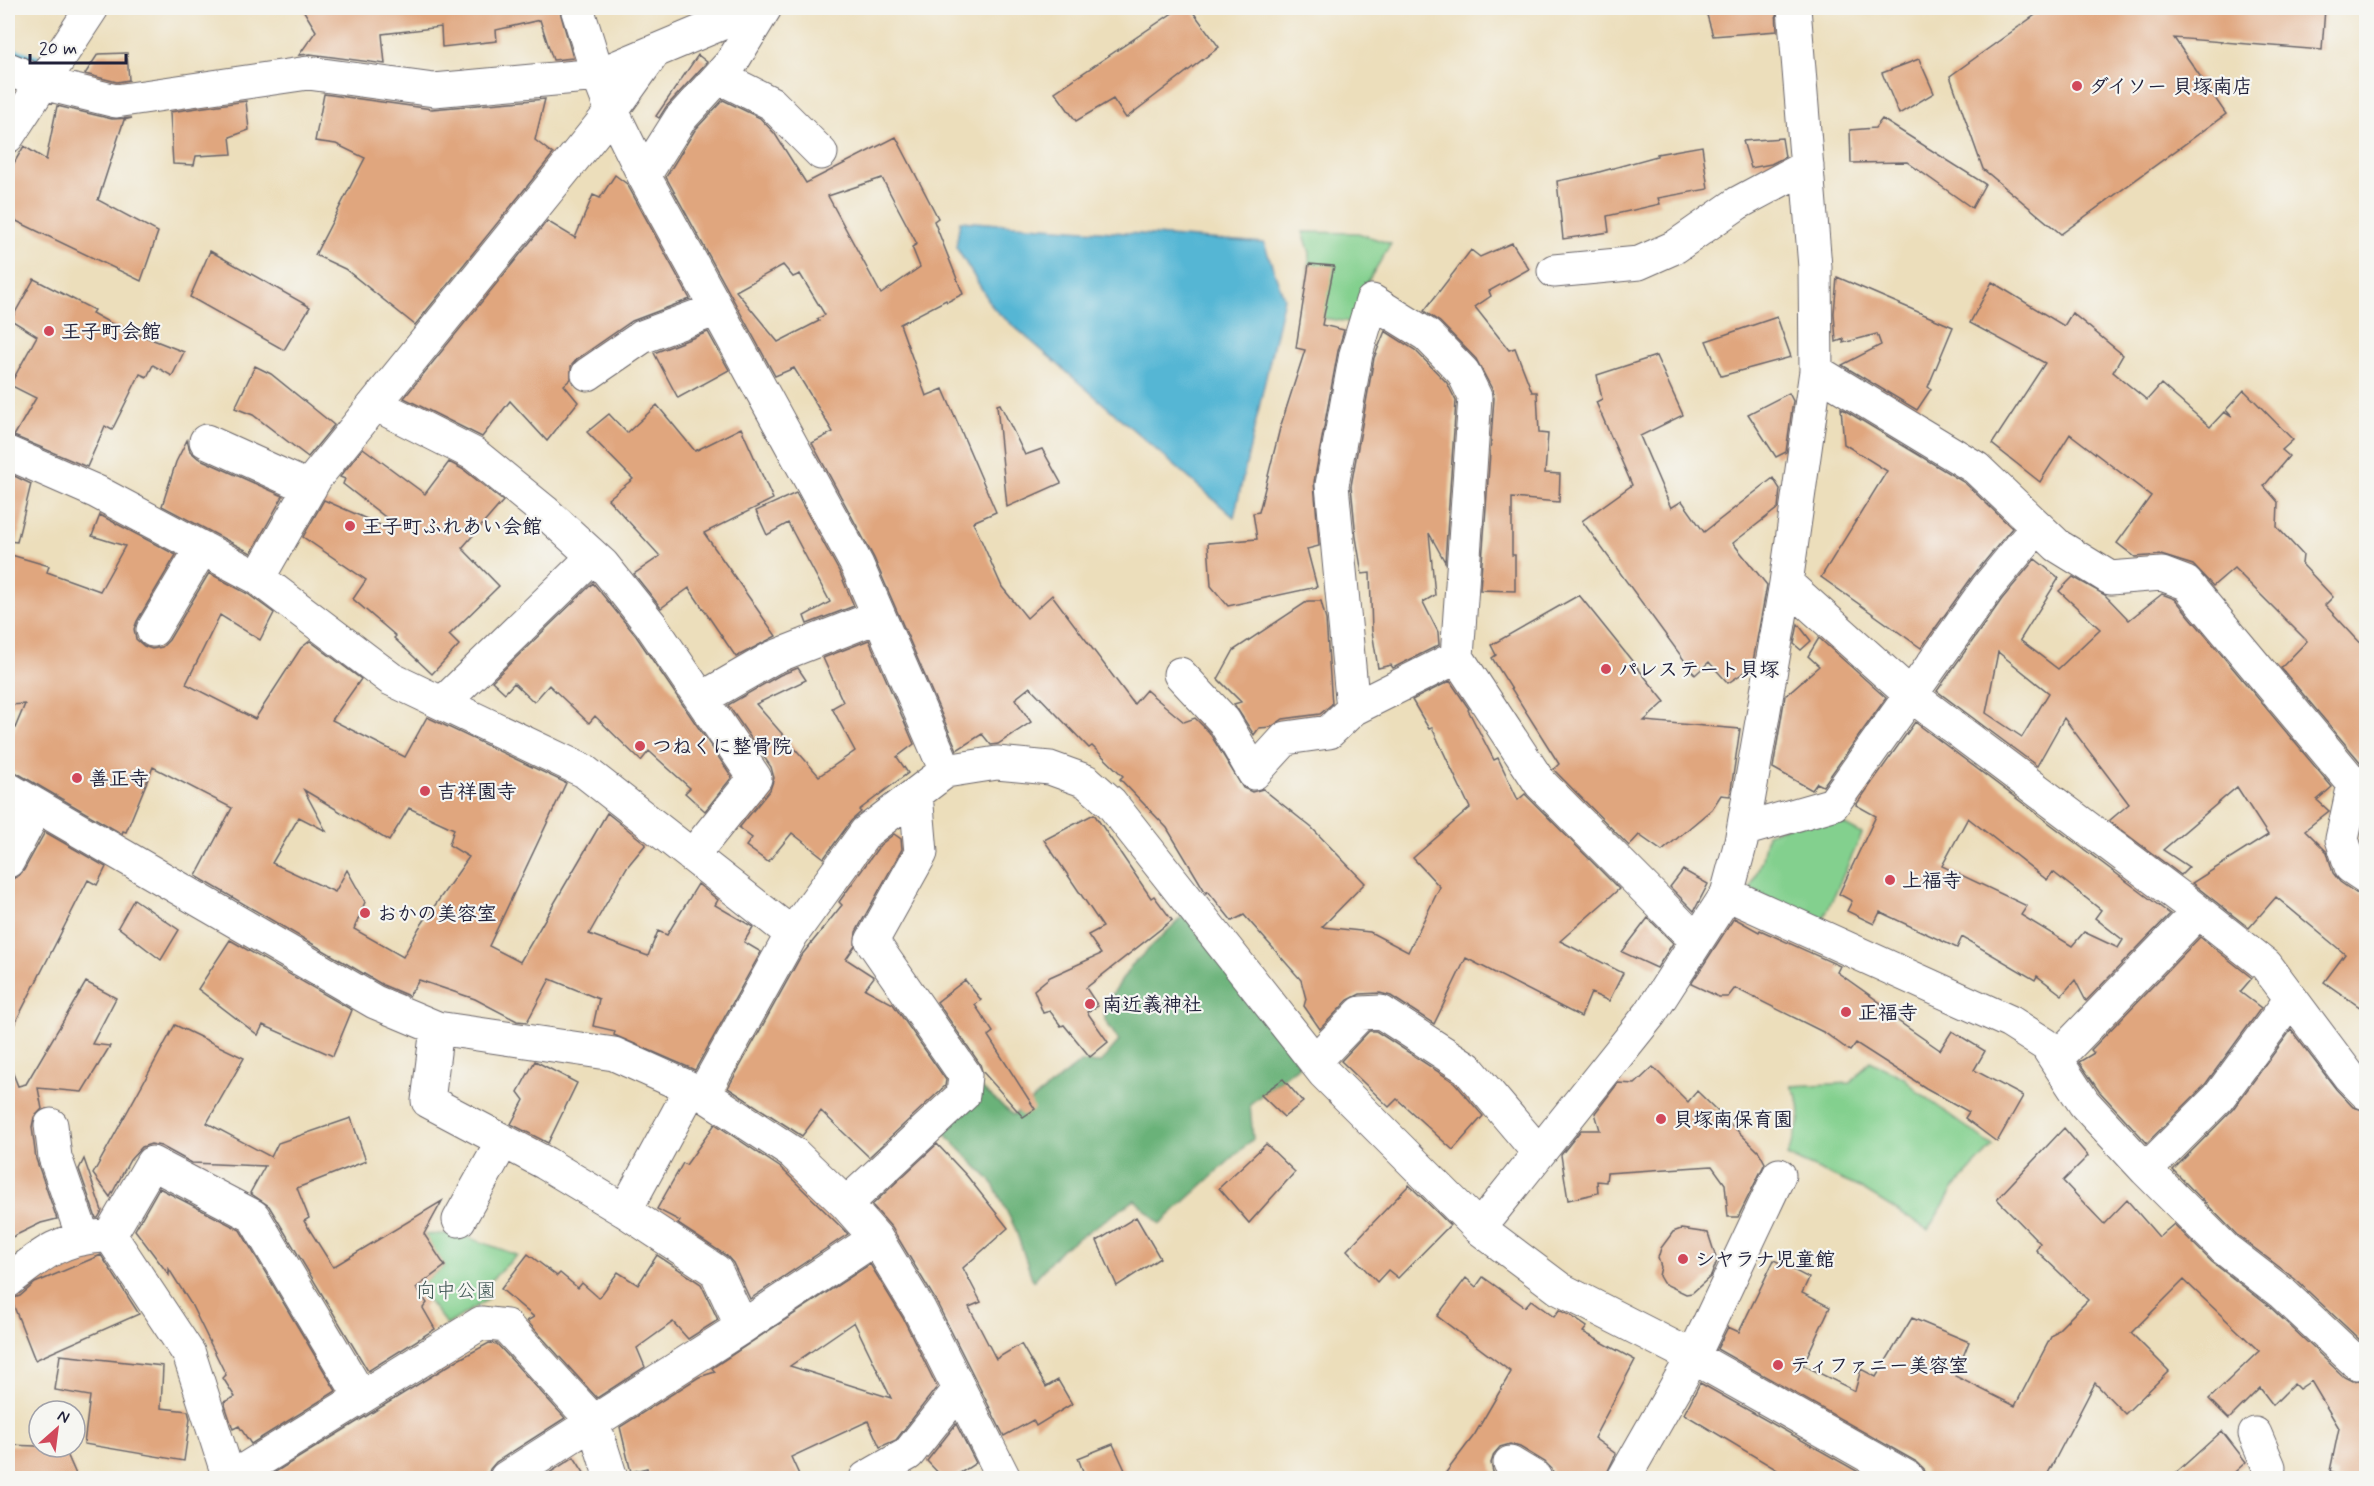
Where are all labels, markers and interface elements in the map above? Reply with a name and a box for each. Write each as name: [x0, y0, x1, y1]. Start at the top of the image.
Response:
scale bar: [30, 27, 126, 65]
text: 20 m: [39, 37, 77, 61]
place label: ダイソー 貝塚南店: [2089, 74, 2252, 101]
marker: ダイソー 貝塚南店: [2070, 79, 2084, 93]
place label: 王子町会館: [61, 319, 161, 346]
marker: 王子町会館: [42, 324, 56, 338]
place label: 王子町ふれあい会館: [362, 514, 542, 541]
marker: 王子町ふれあい会館: [343, 519, 357, 533]
place label: パレステート貝塚: [1618, 657, 1779, 684]
marker: パレステート貝塚: [1599, 662, 1613, 676]
place label: つねくに整骨院: [652, 734, 792, 761]
marker: つねくに整骨院: [633, 739, 647, 753]
place label: 善正寺: [89, 766, 149, 793]
marker: 善正寺: [70, 771, 84, 785]
place label: 吉祥園寺: [437, 779, 517, 806]
marker: 吉祥園寺: [418, 784, 432, 798]
place label: 上福寺: [1902, 868, 1962, 895]
marker: 上福寺: [1883, 873, 1897, 887]
place label: おかの美容室: [377, 901, 497, 928]
marker: おかの美容室: [358, 906, 372, 920]
place label: 南近義神社: [1102, 992, 1202, 1019]
marker: 南近義神社: [1083, 997, 1097, 1011]
place label: 正福寺: [1858, 1000, 1918, 1027]
marker: 正福寺: [1839, 1005, 1853, 1019]
place label: 貝塚南保育園: [1673, 1107, 1793, 1134]
marker: 貝塚南保育園: [1654, 1112, 1668, 1126]
place label: シヤラナ児童館: [1695, 1247, 1835, 1274]
marker: シヤラナ児童館: [1676, 1252, 1690, 1266]
park label: 向中公園: [416, 1278, 496, 1305]
place label: ティファニー美容室: [1790, 1353, 1969, 1380]
marker: ティファニー美容室: [1771, 1358, 1785, 1372]
north arrow: [27, 1399, 87, 1459]
text: N: [54, 1405, 73, 1429]

